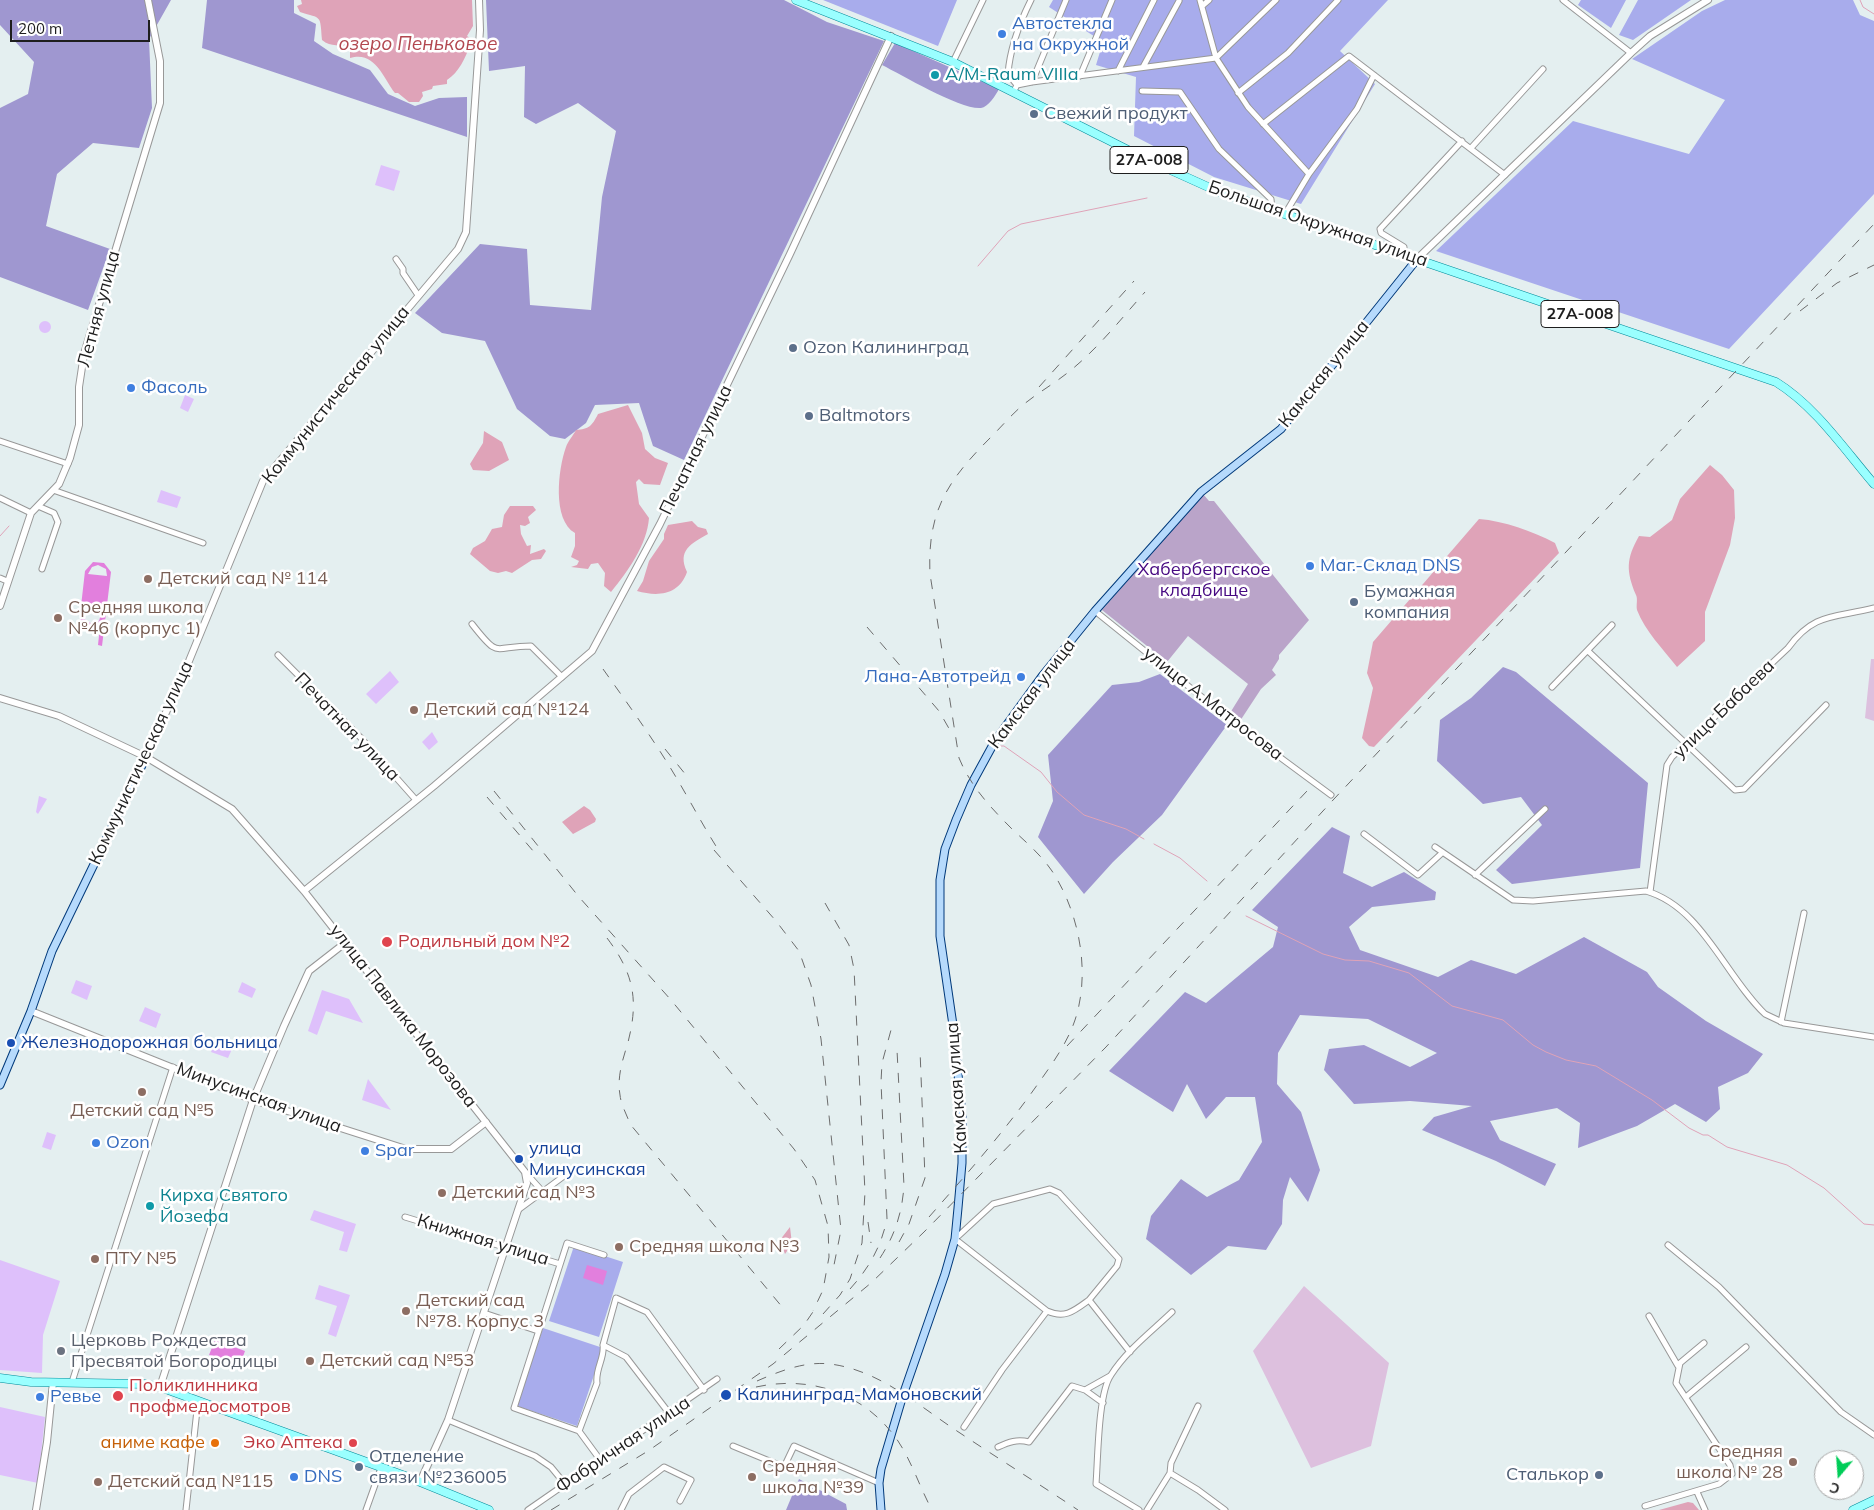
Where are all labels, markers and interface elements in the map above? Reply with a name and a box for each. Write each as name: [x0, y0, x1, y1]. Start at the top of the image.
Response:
scale bar: [12, 10, 152, 42]
place label: Автостекла на Окружной: [1012, 13, 1129, 56]
text: 200 m: [18, 19, 62, 38]
marker: Автостекла на Окружной: [996, 28, 1008, 40]
water label: озеро Пеньковое: [338, 33, 498, 55]
place label: A/M-Raum VIIIa: [945, 64, 1079, 86]
marker: A/M-Raum VIIIa: [929, 69, 941, 81]
place label: Свежий продукт: [1044, 103, 1188, 125]
marker: Свежий продукт: [1028, 108, 1040, 120]
road number: 27А-008: [1110, 146, 1188, 174]
street label: Большая Окружная улица: [1205, 176, 1431, 272]
street label: Летняя улица: [73, 248, 125, 370]
road number: 27А-008: [1541, 300, 1619, 328]
street label: Коммунистическая улица: [258, 302, 414, 488]
street label: Камская улица: [1274, 316, 1374, 432]
place label: Ozon Калининград: [803, 337, 969, 359]
marker: Ozon Калининград: [787, 342, 799, 354]
place label: Фасоль: [141, 377, 207, 399]
marker: Фасоль: [125, 382, 137, 394]
street label: Печатная улица: [655, 382, 737, 518]
place label: Baltmotors: [819, 405, 910, 427]
marker: Baltmotors: [803, 410, 815, 422]
place label: Маг.-Склад DNS: [1320, 555, 1460, 577]
park label: Хабербергское кладбище: [1138, 559, 1270, 602]
marker: Маг.-Склад DNS: [1304, 560, 1316, 572]
place label: Детский сад № 114: [158, 568, 328, 590]
marker: Детский сад № 114: [142, 573, 154, 585]
place label: Бумажная компания: [1364, 581, 1455, 624]
marker: Бумажная компания: [1348, 596, 1360, 608]
place label: Средняя школа №46 (корпус 1): [68, 597, 204, 640]
marker: Средняя школа №46 (корпус 1): [52, 612, 64, 624]
street label: Камская улица: [984, 635, 1080, 753]
street label: улица А.Матросова: [1139, 643, 1287, 765]
street label: улица Бабаева: [1669, 655, 1779, 763]
street label: Коммунистическая улица: [84, 658, 198, 868]
place label: Лана-Автотрейд: [864, 666, 1011, 688]
street label: Печатная улица: [290, 668, 404, 786]
marker: Лана-Автотрейд: [1015, 671, 1027, 683]
place label: Детский сад №124: [424, 699, 589, 721]
marker: Детский сад №124: [408, 704, 420, 716]
street label: улица Павлика Морозова: [325, 920, 481, 1112]
place label: Родильный дом №2: [398, 931, 570, 953]
marker: Родильный дом №2: [380, 935, 394, 949]
street label: Камская улица: [942, 1022, 972, 1154]
place label: Железнодорожная больница: [21, 1032, 278, 1054]
marker: Железнодорожная больница: [5, 1037, 17, 1049]
street label: Минусинская улица: [174, 1058, 344, 1138]
marker: Детский сад №5: [136, 1086, 148, 1098]
place label: Детский сад №5: [70, 1100, 214, 1122]
place label: Ozon: [106, 1132, 150, 1154]
marker: Ozon: [90, 1137, 102, 1149]
place label: улица Минусинская: [529, 1138, 646, 1180]
place label: Spar: [375, 1140, 414, 1162]
marker: Spar: [359, 1145, 371, 1157]
marker: улица Минусинская: [513, 1153, 525, 1165]
place label: Детский сад №3: [452, 1182, 596, 1204]
place label: Кирха Святого Йозефа: [160, 1185, 288, 1228]
marker: Детский сад №3: [436, 1187, 448, 1199]
marker: Кирха Святого Йозефа: [144, 1200, 156, 1212]
street label: Книжная улица: [415, 1210, 551, 1270]
place label: Средняя школа №3: [629, 1236, 800, 1258]
marker: Средняя школа №3: [613, 1241, 625, 1253]
place label: ПТУ №5: [105, 1248, 177, 1270]
marker: ПТУ №5: [89, 1253, 101, 1265]
place label: Детский сад №78. Корпус 3: [416, 1290, 544, 1332]
marker: Детский сад №78. Корпус 3: [400, 1305, 412, 1317]
place label: Церковь Рождества Пресвятой Богородицы: [71, 1330, 277, 1372]
marker: Церковь Рождества Пресвятой Богородицы: [55, 1345, 67, 1357]
place label: Детский сад №53: [320, 1350, 474, 1372]
marker: Детский сад №53: [304, 1355, 316, 1367]
place label: Поликлинника профмедосмотров: [129, 1375, 291, 1418]
place label: Калининград-Мамоновский: [737, 1384, 982, 1406]
place label: Ревье: [50, 1386, 101, 1408]
marker: Калининград-Мамоновский: [719, 1388, 733, 1402]
marker: Поликлинника профмедосмотров: [111, 1389, 125, 1403]
marker: Ревье: [34, 1391, 46, 1403]
street label: Фабричная улица: [552, 1392, 694, 1498]
place label: аниме кафе: [100, 1432, 205, 1454]
place label: Эко Аптека: [243, 1432, 343, 1454]
marker: аниме кафе: [209, 1437, 221, 1449]
marker: Эко Аптека: [347, 1437, 359, 1449]
place label: Средняя школа № 28: [1676, 1441, 1783, 1484]
place label: Отделение связи №236005: [369, 1446, 507, 1488]
north arrow: [1814, 1450, 1864, 1500]
place label: Средняя школа №39: [762, 1456, 864, 1498]
marker: Средняя школа № 28: [1787, 1456, 1799, 1468]
marker: Отделение связи №236005: [353, 1461, 365, 1473]
place label: Сталькор: [1506, 1464, 1589, 1486]
place label: DNS: [304, 1466, 342, 1488]
marker: Сталькор: [1593, 1469, 1605, 1481]
place label: Детский сад №115: [108, 1471, 273, 1493]
marker: DNS: [288, 1471, 300, 1483]
marker: Средняя школа №39: [746, 1471, 758, 1483]
marker: Детский сад №115: [92, 1476, 104, 1488]
text: С: [1827, 1478, 1842, 1498]

